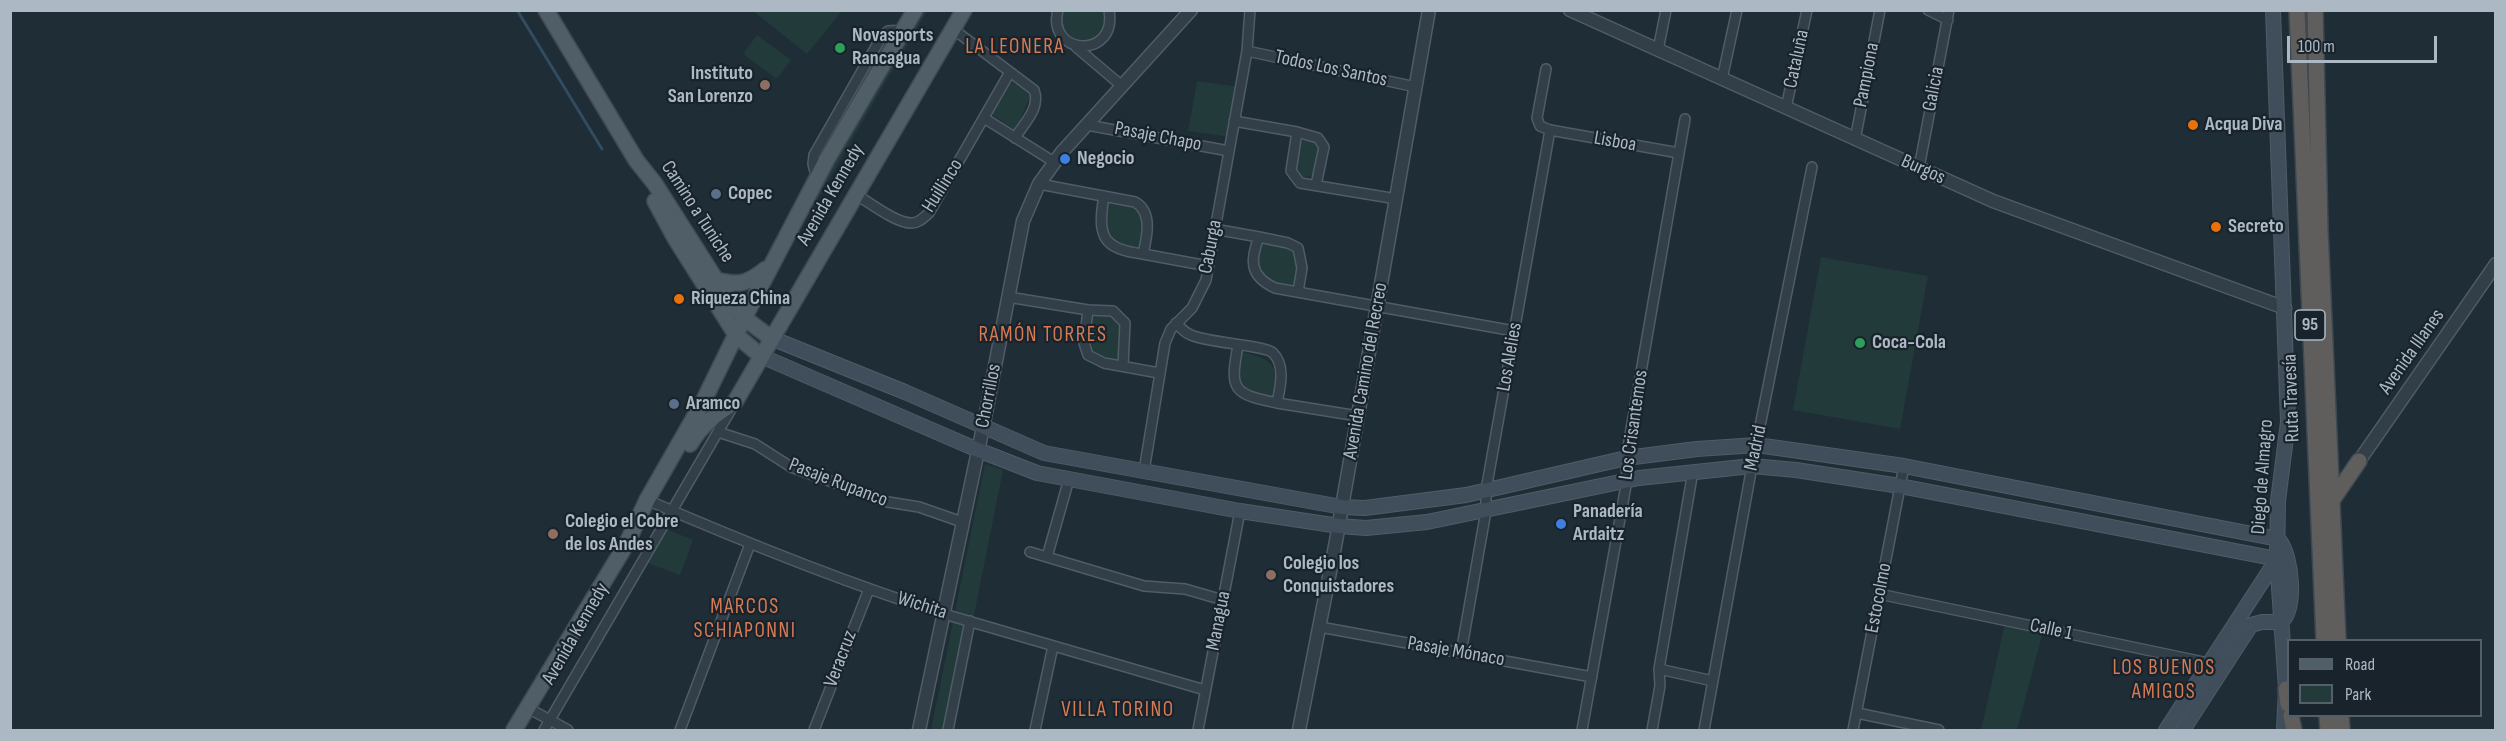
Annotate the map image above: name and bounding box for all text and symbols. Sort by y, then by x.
place label: Novasports Rancagua [852,24,933,71]
scale bar [2290,24,2440,62]
street label: Cataluña [1779,28,1815,90]
district label: LA LEONERA [965,35,1065,61]
text: 100 m [2298,36,2335,57]
marker: Novasports Rancagua [833,41,847,55]
street label: Pampiona [1849,41,1885,109]
street label: Todos Los Santos [1273,45,1389,93]
place label: Instituto San Lorenzo [668,62,753,109]
street label: Galicia [1918,65,1950,113]
marker: Instituto San Lorenzo [758,78,772,92]
place label: Acqua Diva [2205,113,2283,137]
street label: Pasaje Chapo [1113,117,1203,157]
marker: Acqua Diva [2186,118,2200,132]
street label: Lisboa [1592,126,1638,158]
street label: Avenida Kennedy [792,140,870,250]
place label: Negocio [1077,147,1134,171]
street label: Burgos [1897,150,1949,190]
marker: Negocio [1058,152,1072,166]
street label: Huillinco [917,155,969,217]
street label: Camino a Tuniche [655,157,739,267]
place label: Copec [728,182,772,206]
marker: Copec [709,187,723,201]
place label: Secreto [2228,215,2284,239]
street label: Caburga [1194,218,1228,276]
marker: Secreto [2209,220,2223,234]
street label: Avenida Camino del Recreo [1339,281,1393,461]
place label: Riqueza China [691,287,790,311]
marker: Riqueza China [672,292,686,306]
street label: Avenida Illanes [2374,305,2450,399]
road number: 95 [2295,310,2325,340]
street label: Los Alelies [1492,321,1528,393]
district label: RAMÓN TORRES [979,323,1107,349]
place label: Coca-Cola [1872,331,1946,355]
marker: Coca-Cola [1853,336,1867,350]
street label: Ruta Travesía [2278,353,2306,443]
street label: Chorrillos [971,362,1007,430]
street label: Los Crisantemos [1614,369,1654,481]
place label: Aramco [686,392,740,416]
marker: Aramco [667,397,681,411]
street label: Diego de Almagro [2247,419,2279,535]
street label: Madrid [1740,423,1772,473]
street label: Pasaje Rupanco [785,453,891,513]
place label: Panadería Ardaitz [1573,500,1643,547]
place label: Colegio el Cobre de los Andes [565,510,678,557]
marker: Panadería Ardaitz [1554,517,1568,531]
marker: Colegio el Cobre de los Andes [546,527,560,541]
place label: Colegio los Conquistadores [1283,552,1394,599]
street label: Estocolmo [1860,561,1898,635]
marker: Colegio los Conquistadores [1264,568,1278,582]
street label: Avenida Kennedy [537,579,615,689]
street label: Wichita [894,587,950,625]
street label: Managua [1202,589,1236,653]
district label: MARCOS SCHIAPONNI [694,595,796,645]
street label: Calle 1 [2028,614,2074,646]
street label: Veracruz [819,627,863,691]
street label: Pasaje Mónaco [1406,632,1506,672]
legend [2287,639,2482,717]
text: Road [2345,654,2375,675]
district label: LOS BUENOS AMIGOS [2112,656,2216,706]
text: Park [2345,684,2371,705]
district label: VILLA TORINO [1061,698,1175,724]

